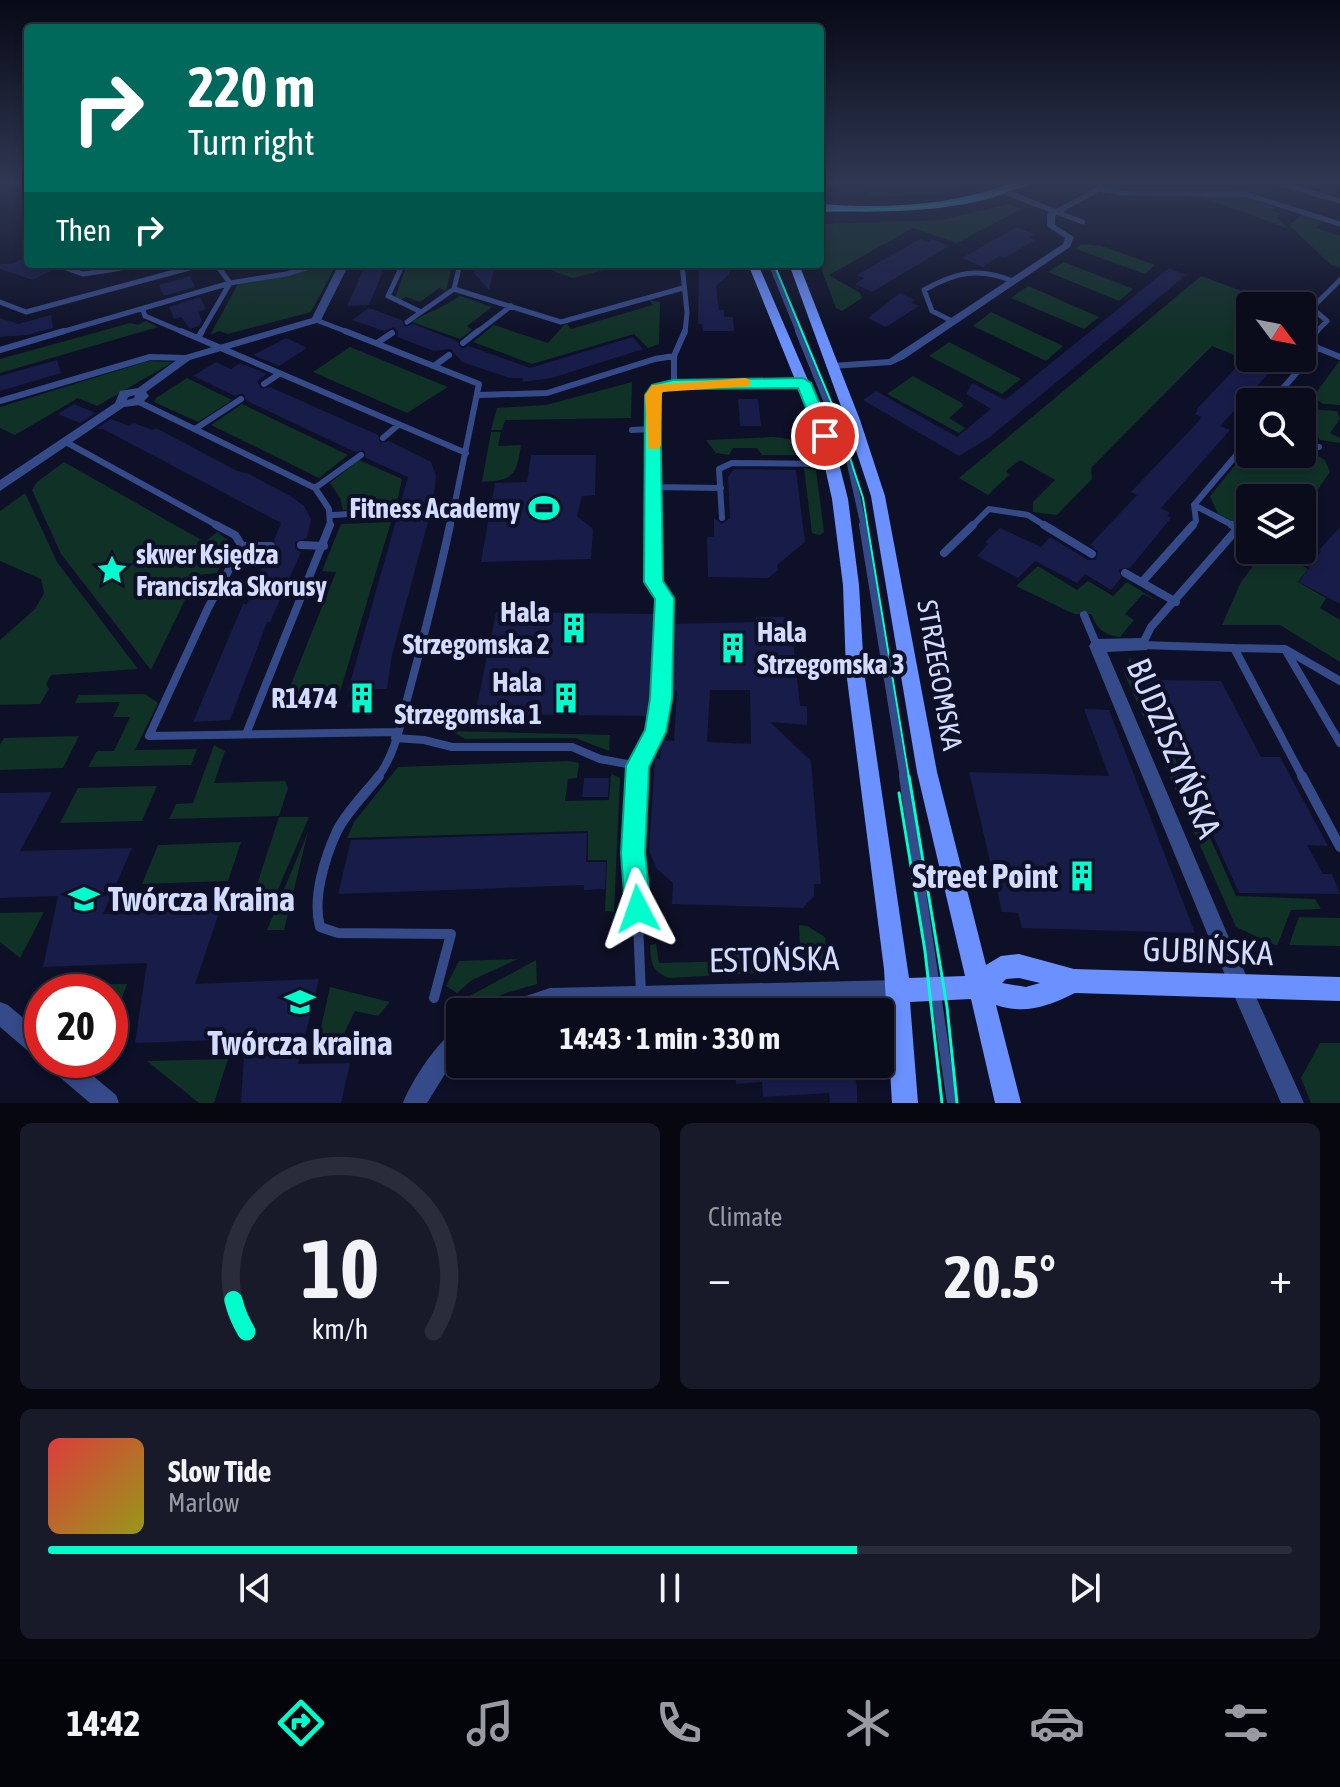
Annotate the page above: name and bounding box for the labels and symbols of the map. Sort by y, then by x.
north arrow [1236,292,1316,372]
pin [791,402,859,470]
sports icon: Fitness Academy [527,491,561,525]
place label: Fitness Academy [350,492,520,524]
place label: skwer Księdza Franciszka Skorusy [136,538,327,602]
place icon: skwer Księdza Franciszka Skorusy [95,553,129,587]
place label: Hala Strzegomska 2 [402,596,550,660]
street label: STRZEGOMSKA [911,598,969,753]
building icon: Hala Strzegomska 2 [557,611,591,645]
place label: Hala Strzegomska 3 [757,616,905,680]
building icon: Hala Strzegomska 3 [716,631,750,665]
street label: BUDZISZYŃSKA [1119,652,1230,844]
place label: Hala Strzegomska 1 [394,666,542,730]
building icon: R1474 [345,681,379,715]
building icon: Hala Strzegomska 1 [549,681,583,715]
place label: R1474 [271,682,338,714]
place label: Street Point [912,856,1058,895]
building icon: Street Point [1065,859,1099,893]
position arrow [596,867,680,951]
place label: Twórcza Kraina [108,879,295,918]
school or university icon: Twórcza Kraina [67,882,101,916]
street label: GUBIŃSKA [1142,929,1274,972]
street label: ESTOŃSKA [708,938,840,979]
speed limit sign: 20 [24,974,128,1078]
school or university icon: Twórcza kraina [283,985,317,1019]
place label: Twórcza kraina [207,1023,393,1062]

